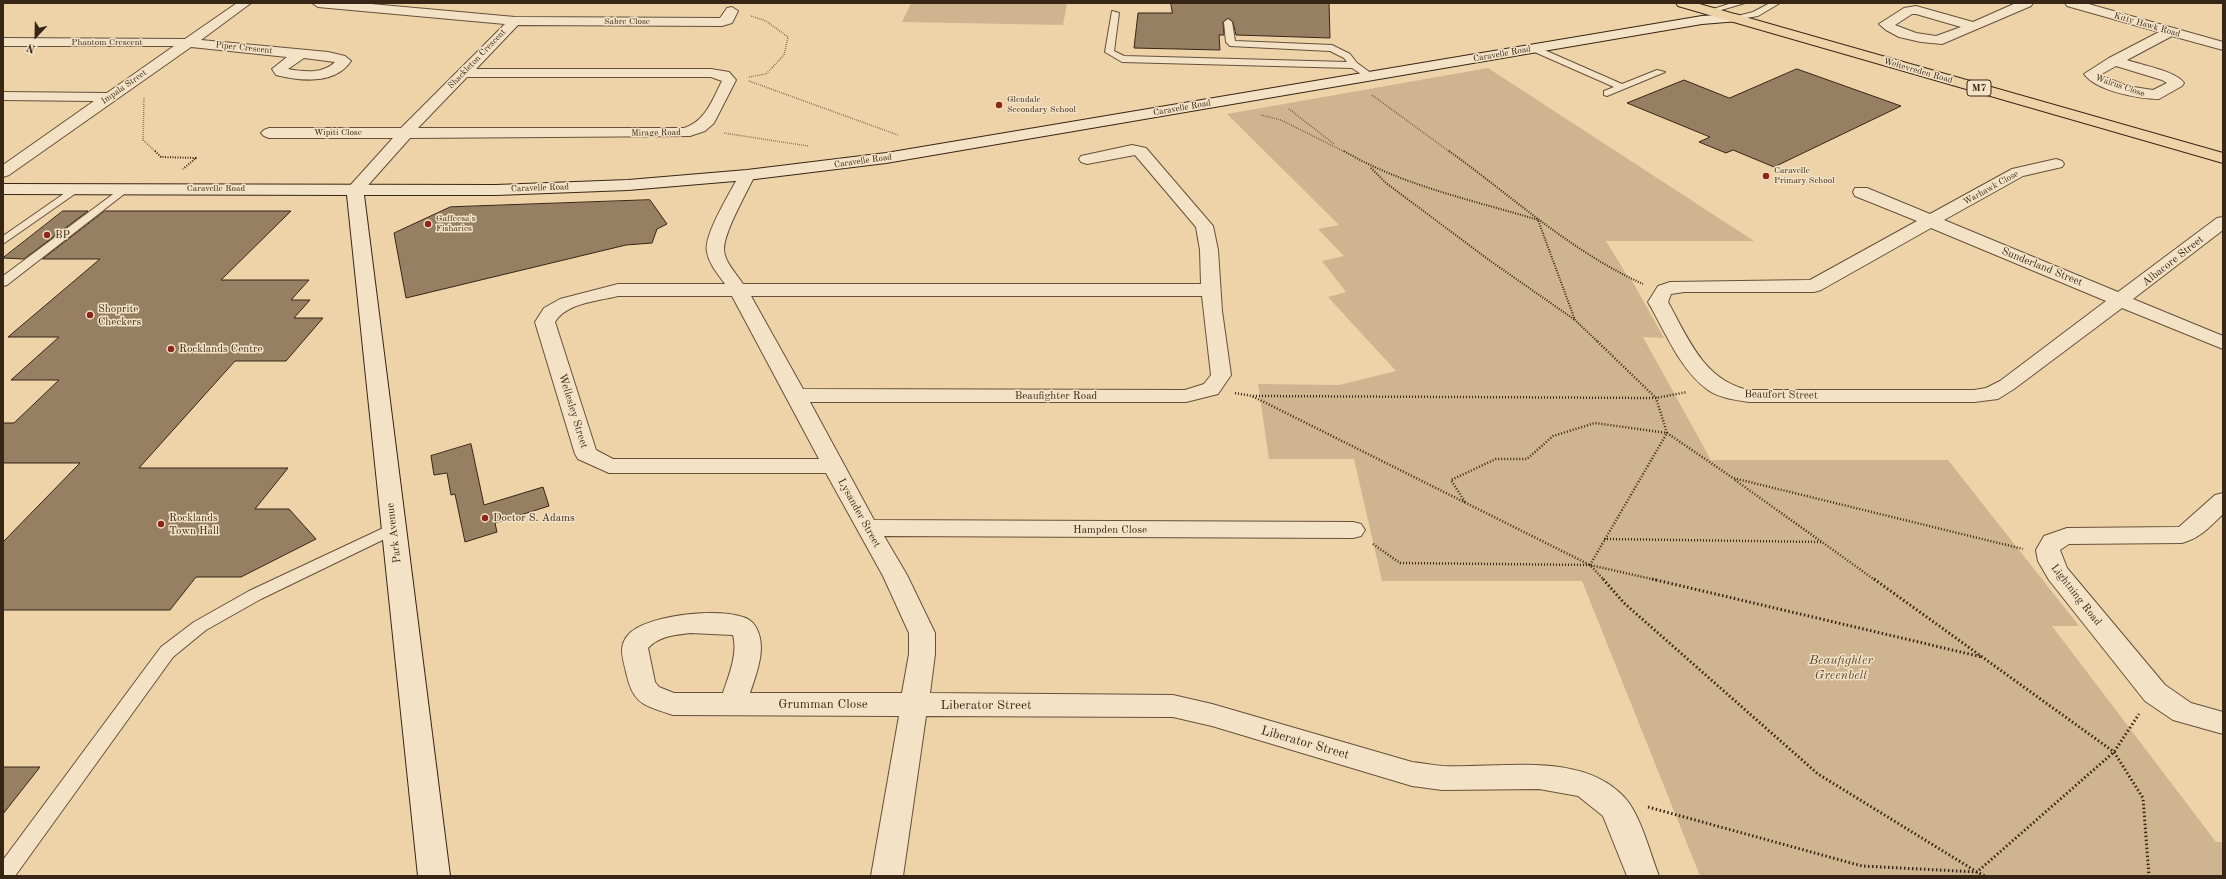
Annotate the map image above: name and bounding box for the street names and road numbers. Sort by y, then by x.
street label: Kitty Hawk Road [2113,10,2181,40]
street label: Sabre Close [604,17,650,27]
street label: Shackleton Crescent [446,27,508,91]
street label: Phantom Crescent [71,38,143,48]
street label: Piper Crescent [215,40,273,56]
street label: Caravelle Road [1472,44,1532,64]
street label: Weltevreden Road [1882,56,1954,86]
street label: Impala Street [99,67,149,107]
street label: Walrus Close [2094,72,2146,100]
road number: M7 [1967,80,1991,96]
street label: Caravelle Road [1152,98,1212,118]
street label: Mirage Road [631,127,681,139]
street label: Wipiti Close [314,128,362,138]
street label: Caravelle Road [833,152,893,170]
street label: Warhawk Close [1962,168,2020,208]
street label: Caravelle Road [511,182,569,194]
street label: Caravelle Road [187,184,245,194]
street label: Albacore Street [2140,233,2206,289]
street label: Sunderland Street [2000,245,2084,289]
street label: Wellesley Street [555,372,591,450]
street label: Beaufort Street [1744,388,1818,402]
street label: Beaufighter Road [1015,389,1097,403]
street label: Lysander Street [835,476,883,550]
street label: Park Avenue [384,502,404,564]
street label: Hampden Close [1073,523,1147,537]
street label: Lightning Road [2048,562,2104,628]
street label: Grumman Close [778,697,868,713]
street label: Liberator Street [940,698,1032,714]
street label: Liberator Street [1259,723,1351,763]

